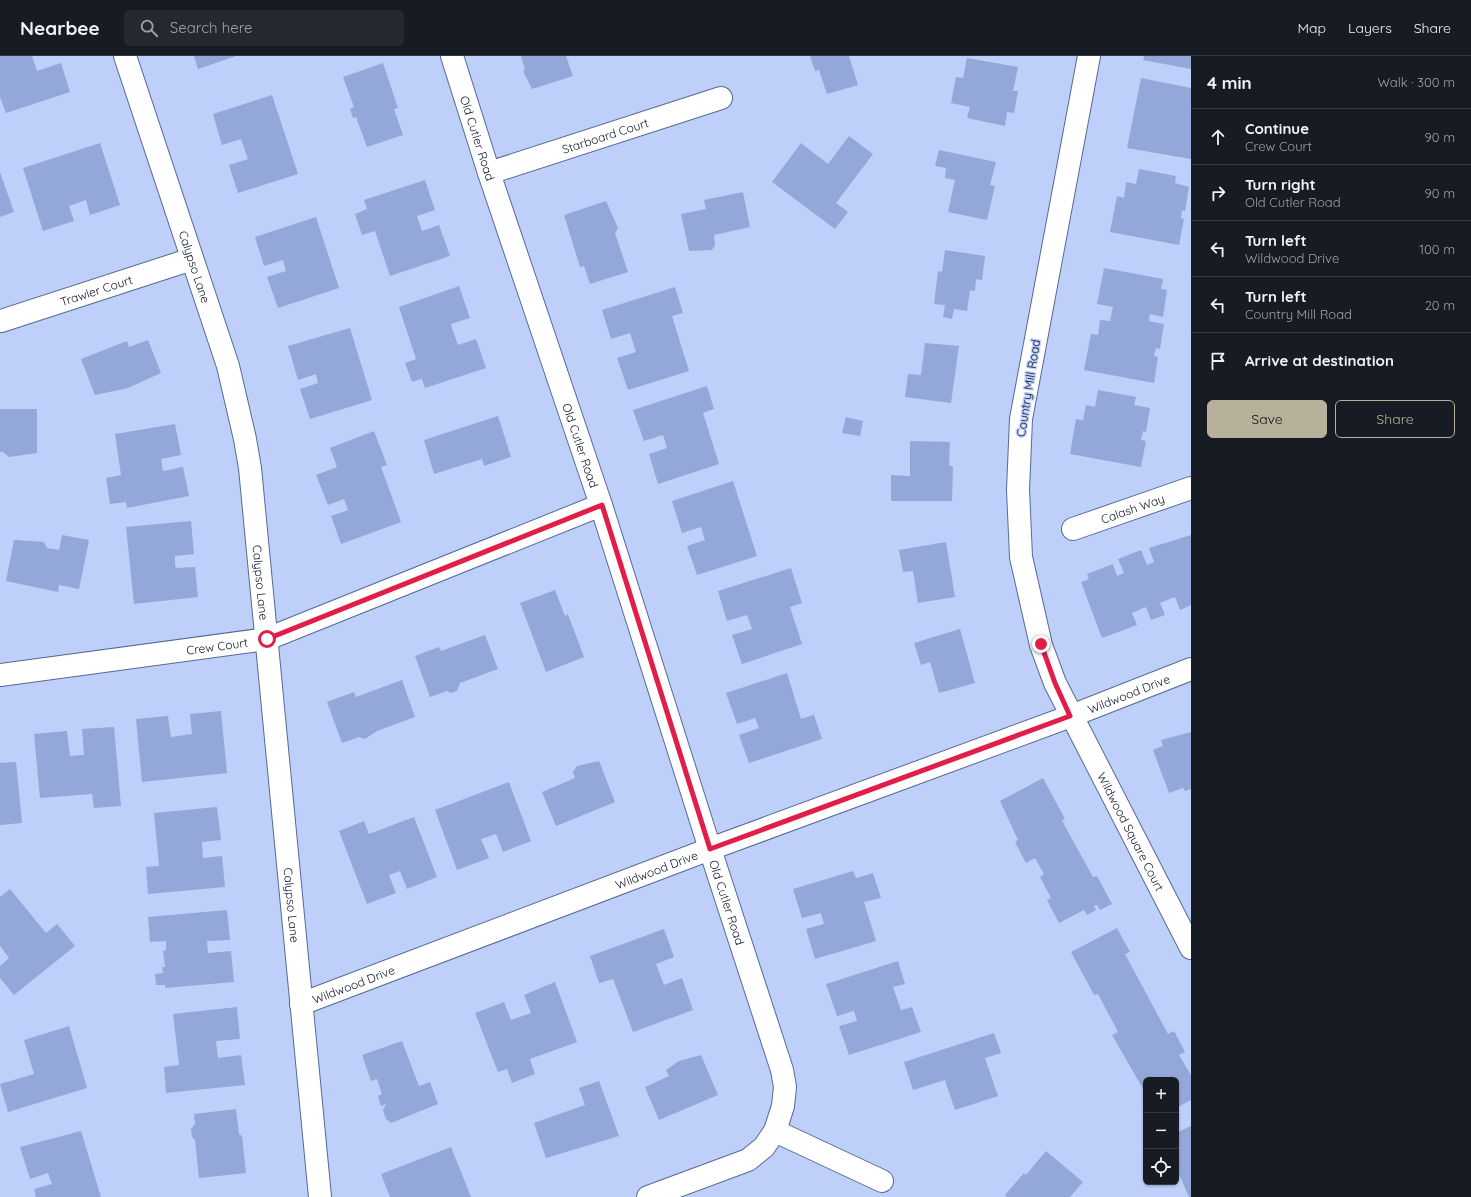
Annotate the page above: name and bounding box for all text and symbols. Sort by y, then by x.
search box [124,10,404,46]
text: Nearbee [20,16,100,40]
icon: search [138,17,160,39]
text: Search here [170,18,253,37]
text: Map [1297,19,1326,37]
text: Layers [1348,19,1392,37]
text: Share [1414,19,1451,37]
text: 4 min [1207,72,1252,93]
text: Walk · 300 m [1377,74,1455,90]
street label: Old Cutler Road [457,94,498,182]
street label: Starboard Court [560,114,650,156]
text: Continue [1245,119,1309,138]
icon: ahead [1207,126,1229,148]
text: 90 m [1425,129,1455,145]
text: Crew Court [1245,138,1312,154]
text: Turn right [1245,175,1316,194]
icon: right [1207,182,1229,204]
text: 90 m [1425,185,1455,201]
text: Old Cutler Road [1245,194,1341,210]
street label: Calypso Lane [176,229,214,305]
text: Turn left [1245,231,1307,250]
icon: left [1207,238,1229,260]
text: 100 m [1419,241,1455,257]
text: Wildwood Drive [1245,250,1339,266]
street label: Trawler Court [58,271,134,309]
text: Turn left [1245,287,1307,306]
icon: left [1207,294,1229,316]
text: 20 m [1425,297,1455,313]
text: Country Mill Road [1245,306,1352,322]
street label: Country Mill Road [1013,338,1043,438]
icon: arrive [1207,350,1229,372]
text: Arrive at destination [1245,351,1394,370]
button: Save [1207,400,1327,438]
button: Share [1335,400,1455,438]
street label: Old Cutler Road [560,401,602,489]
street label: Calash Way [1099,490,1166,526]
street label: Calypso Lane [250,544,272,621]
route start [258,630,276,648]
street label: Crew Court [185,634,249,657]
route end [1032,635,1050,653]
street label: Wildwood Drive [1085,670,1172,716]
street label: Wildwood Square Court [1095,770,1168,893]
street label: Wildwood Drive [613,847,700,892]
street label: Old Cutler Road [707,858,748,947]
street label: Calypso Lane [281,867,303,943]
street label: Wildwood Drive [310,962,397,1007]
map controls [1143,1077,1179,1185]
button: + [1143,1077,1179,1113]
button: − [1143,1113,1179,1149]
button: locate [1143,1149,1179,1185]

